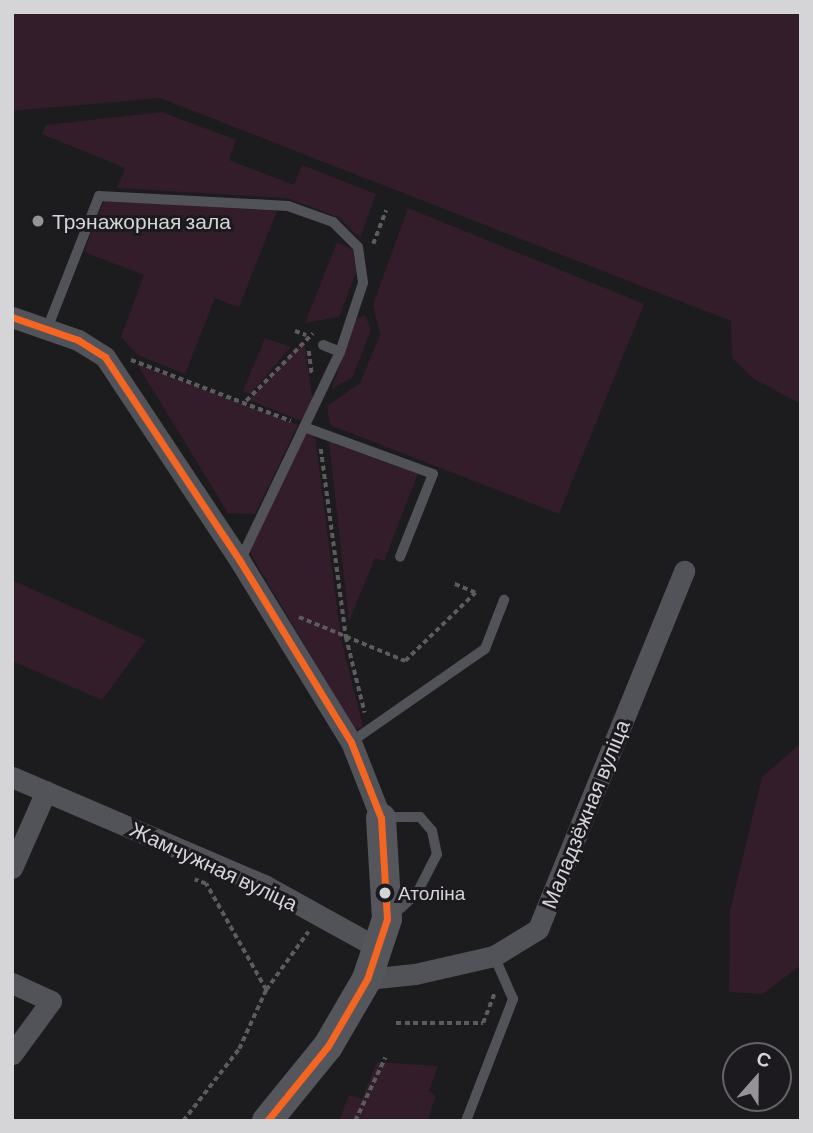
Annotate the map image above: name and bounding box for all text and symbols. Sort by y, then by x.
place label: Трэнажорная зала [52,208,231,234]
marker: Трэнажорная зала [30,213,46,229]
street label: Маладзёжная вуліца [536,716,634,912]
street label: Жамчужная вуліца [126,816,302,916]
place label: Атоліна [398,882,465,904]
marker: Атоліна [378,886,392,900]
north arrow [722,1042,792,1112]
text: С [753,1046,775,1072]

